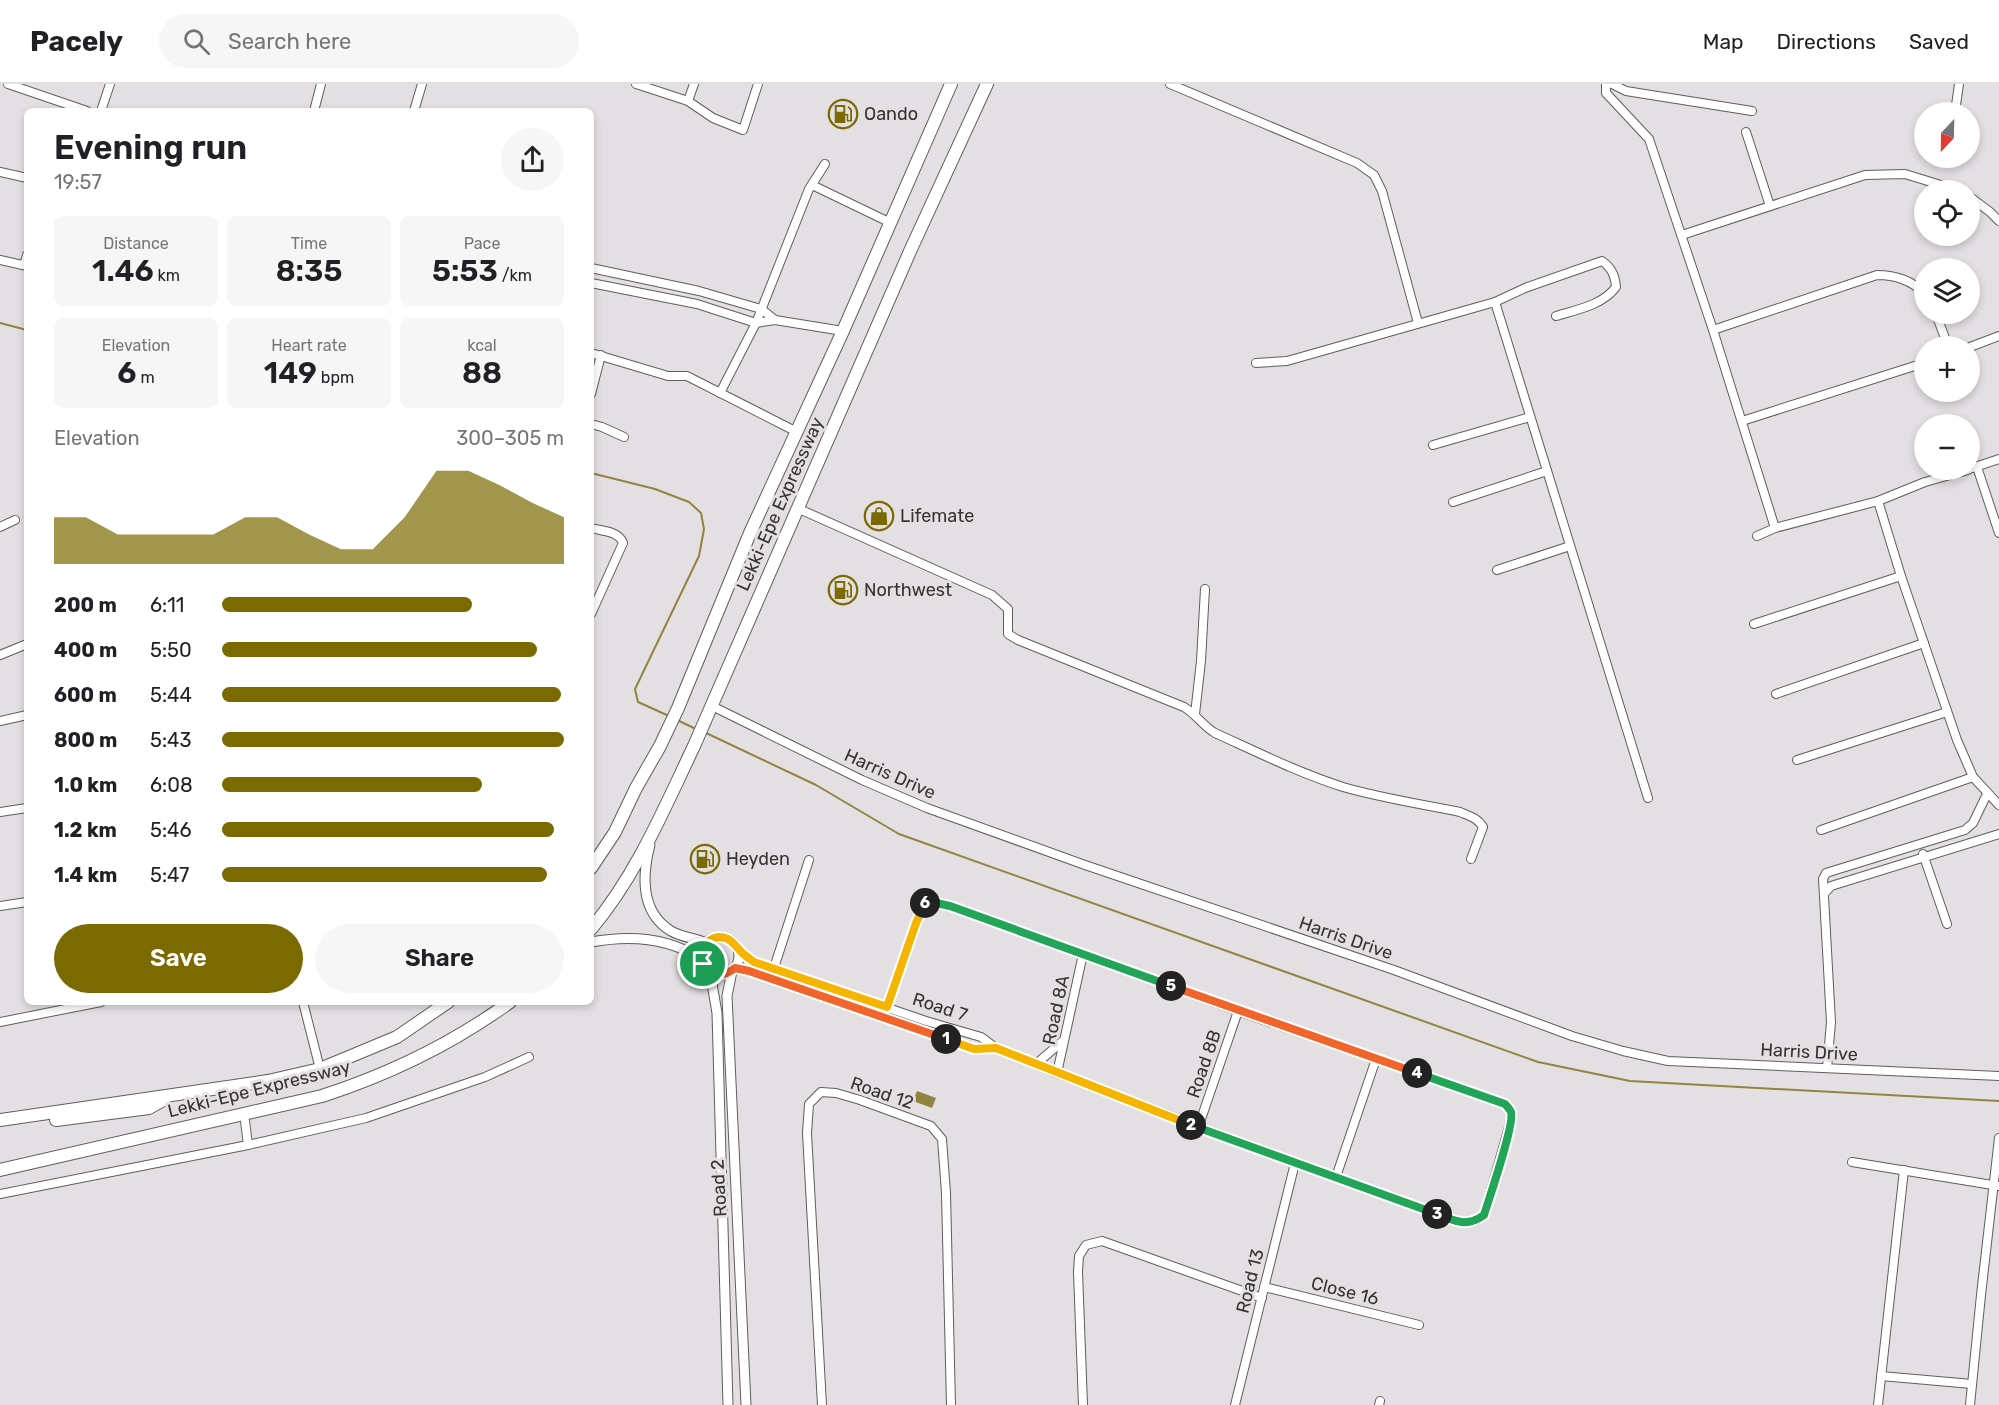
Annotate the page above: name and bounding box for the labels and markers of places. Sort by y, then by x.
fuel station icon: Oando [827,98,859,130]
place label: Oando [864,103,918,125]
shop icon: Lifemate [863,500,895,532]
place label: Lifemate [900,505,974,527]
fuel station icon: Northwest [827,574,859,606]
place label: Northwest [864,579,952,601]
fuel station icon: Heyden [689,843,721,875]
place label: Heyden [726,848,790,870]
pin: 6 [910,888,940,918]
pin [677,938,728,989]
pin: 5 [1156,971,1186,1001]
pin: 1 [931,1024,961,1054]
pin: 4 [1402,1058,1432,1088]
pin: 2 [1176,1110,1206,1140]
pin: 3 [1422,1199,1452,1229]

